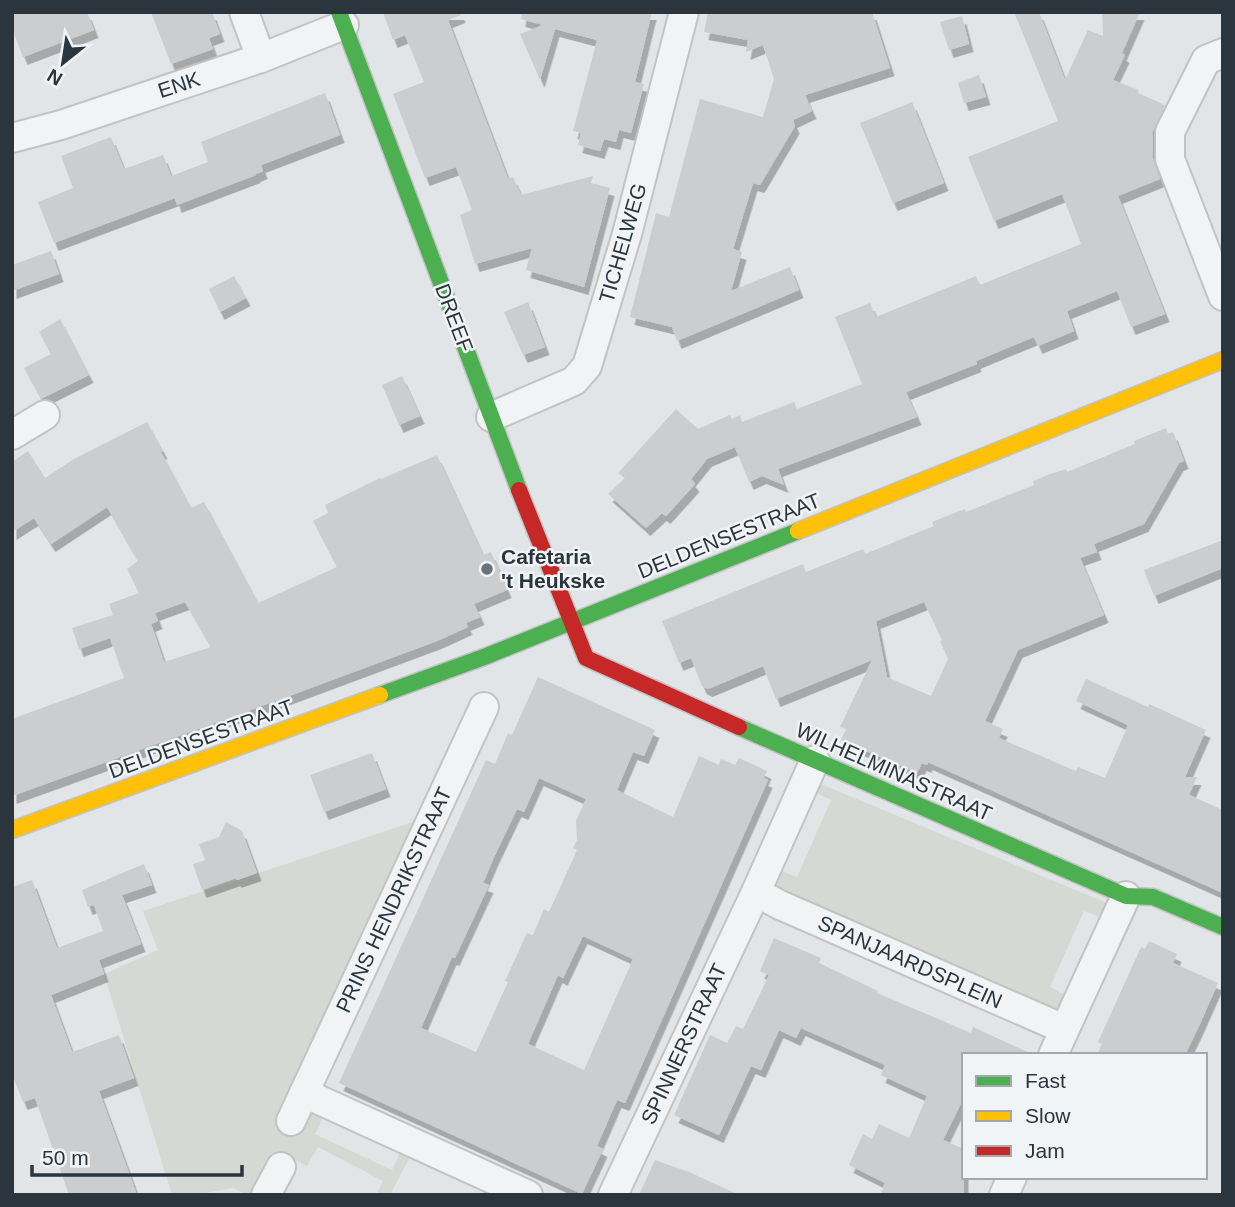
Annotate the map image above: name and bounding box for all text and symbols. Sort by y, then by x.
north arrow [28,28,98,98]
text: N [44,65,66,90]
street label: ENK [155,67,203,102]
street label: TICHELWEG [594,180,651,305]
street label: DREEF [431,280,478,355]
street label: DELDENSESTRAAT [634,488,823,583]
place label: Cafetaria 't Heukske [501,545,605,592]
marker: Cafetaria 't Heukske [479,561,495,577]
street label: DELDENSESTRAAT [106,694,296,783]
street label: WILHELMINASTRAAT [793,718,996,825]
street label: PRINS HENDRIKSTRAAT [331,783,456,1016]
street label: SPANJAARDSPLEIN [815,911,1006,1013]
street label: SPINNERSTRAAT [636,960,731,1128]
legend [962,1053,1207,1179]
text: Fast [1025,1069,1066,1092]
text: Slow [1025,1104,1071,1127]
scale bar [32,1134,242,1178]
text: Jam [1025,1139,1065,1162]
text: 50 m [42,1146,89,1169]

